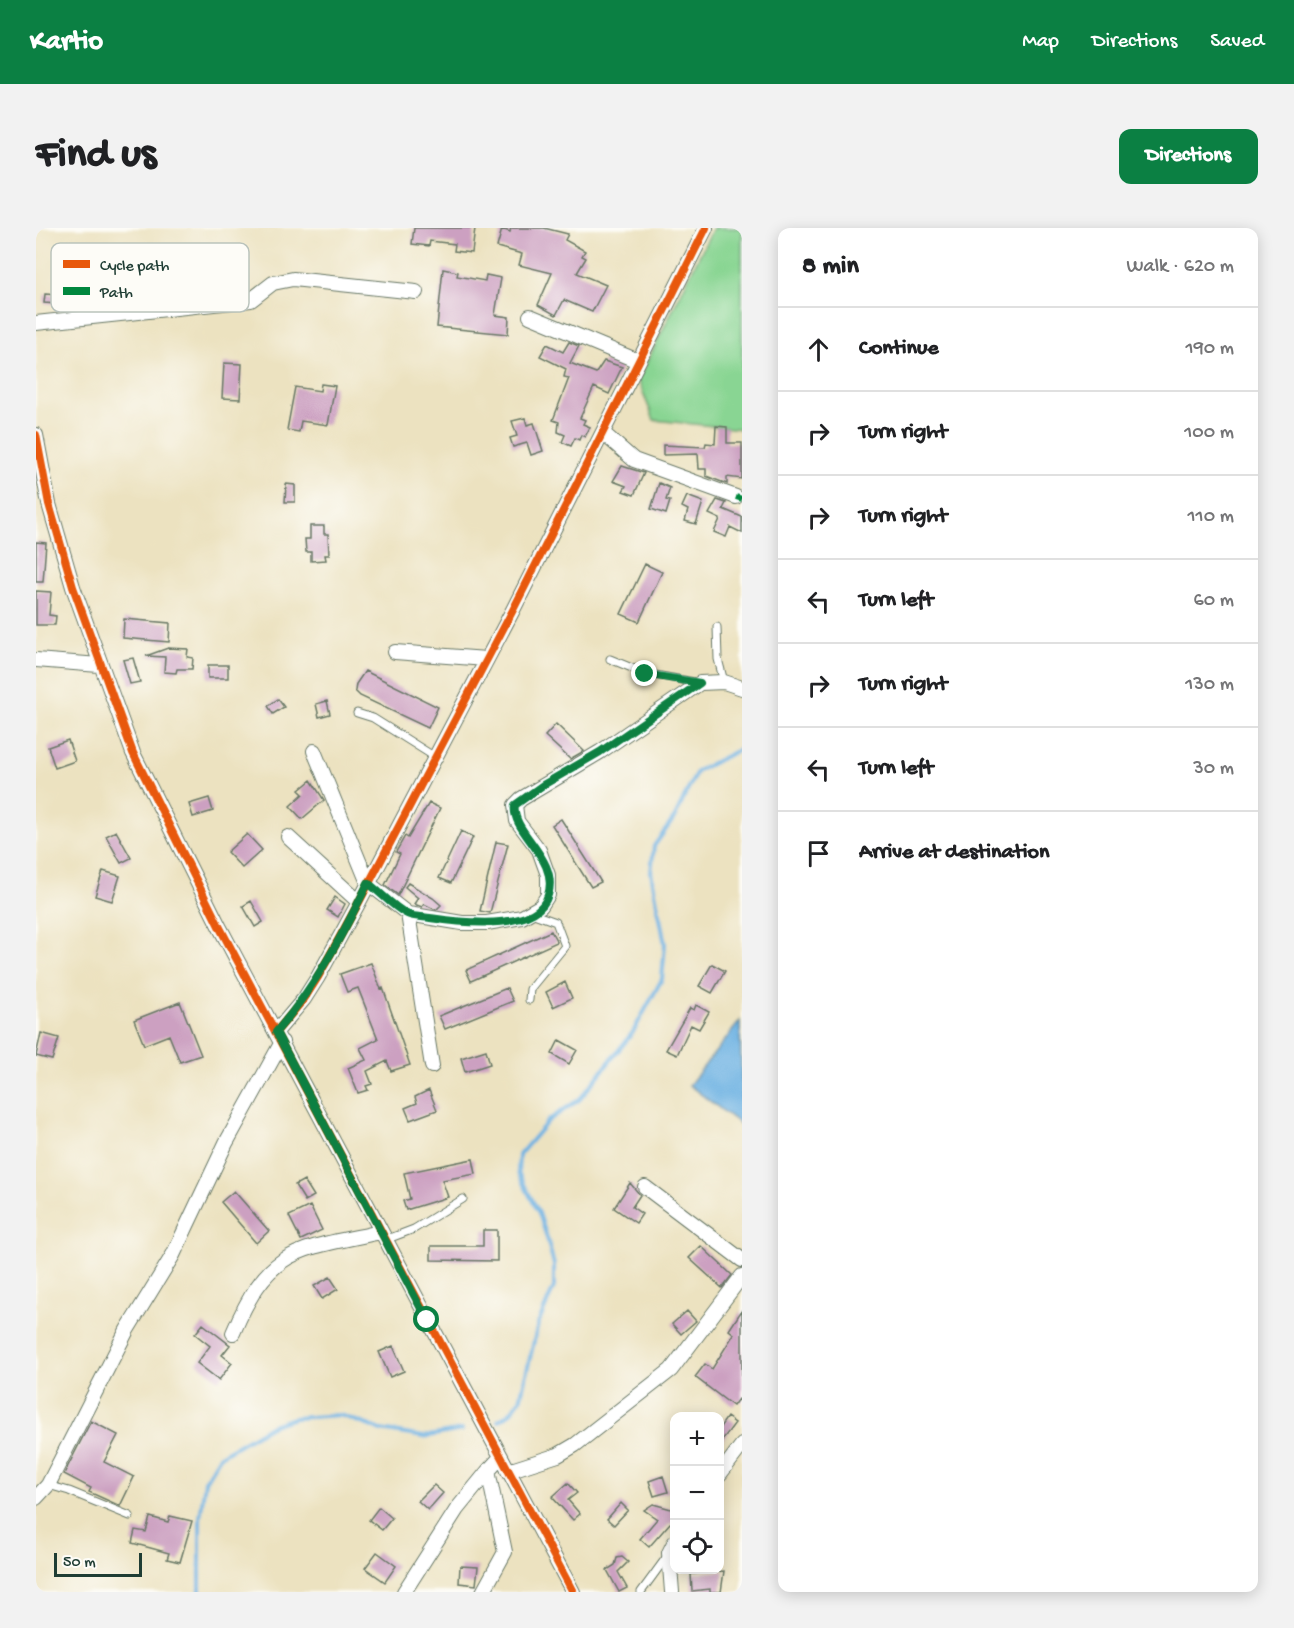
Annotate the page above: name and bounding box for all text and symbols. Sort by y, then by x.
text: Kartio [30,26,103,59]
text: Map [1022,30,1059,55]
text: Directions [1092,30,1177,55]
text: Saved [1210,30,1264,55]
button: Directions [1119,129,1258,184]
text: Find us [36,132,156,181]
legend [51,243,249,312]
text: 8 min [802,252,859,283]
text: Walk · 620 m [1127,256,1234,279]
text: Cycle path [100,258,170,277]
text: Path [99,285,133,304]
icon: ahead [802,333,835,366]
text: Continue [859,336,939,362]
text: 190 m [1186,338,1234,361]
icon: right [802,417,835,450]
text: Turn right [859,420,947,446]
text: 100 m [1184,422,1234,445]
icon: right [802,501,835,534]
text: Turn right [859,504,947,530]
text: 110 m [1188,506,1234,529]
icon: left [802,585,835,618]
text: Turn left [859,588,933,614]
text: 60 m [1194,590,1234,613]
route end [631,660,657,686]
icon: right [802,669,835,702]
text: Turn right [859,672,947,698]
text: 130 m [1185,674,1234,697]
icon: left [802,753,835,786]
text: Turn left [859,756,933,782]
text: 30 m [1193,758,1234,781]
icon: arrive [802,837,835,870]
text: Arrive at destination [859,840,1049,866]
route start [413,1306,439,1332]
map controls [670,1412,724,1574]
button: + [670,1412,724,1466]
button: − [670,1466,724,1520]
button: locate [670,1520,724,1574]
scale bar [54,1550,142,1578]
text: 50 m [63,1554,96,1573]

